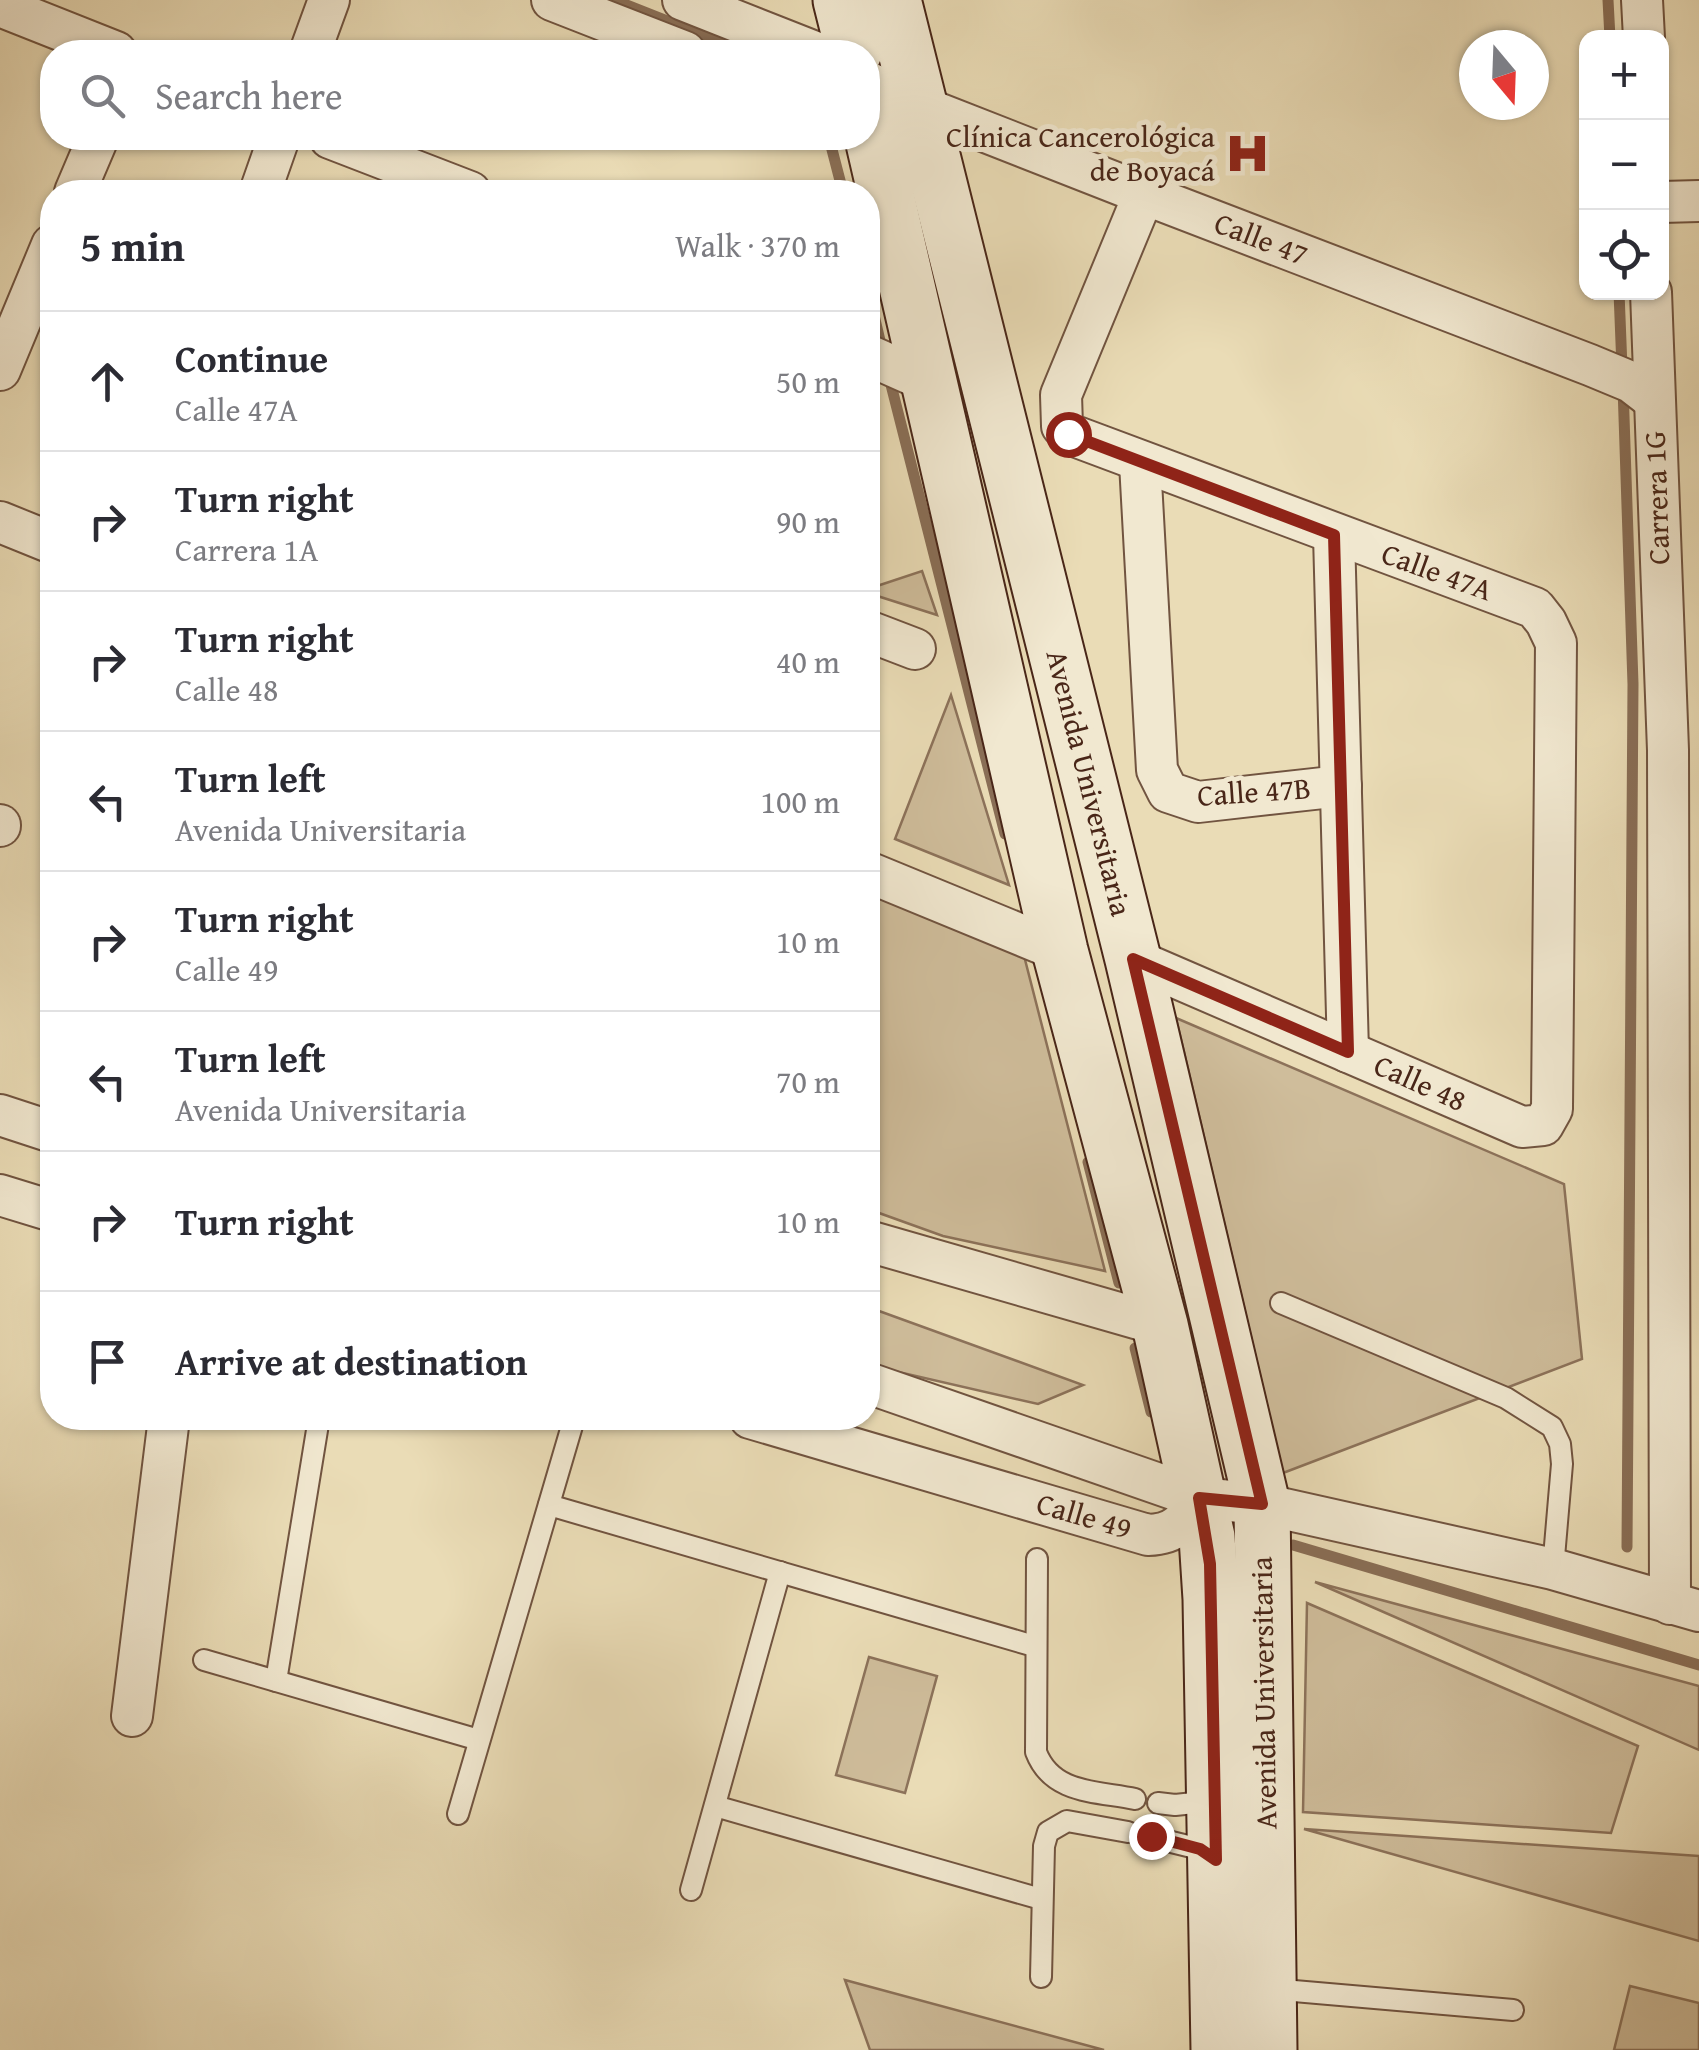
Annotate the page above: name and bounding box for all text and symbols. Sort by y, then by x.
north arrow [1459,30,1549,120]
map controls [1579,30,1669,300]
button: + [1579,30,1669,120]
search box [40,40,880,150]
text: Search here [155,67,343,123]
icon: search [75,68,130,123]
place label: Clínica Cancerológica de Boyacá [946,114,1215,192]
button: − [1579,120,1669,210]
hospital icon: Clínica Cancerológica de Boyacá [1224,130,1272,178]
street label: Calle 47 [1208,200,1314,276]
button: locate [1579,210,1669,300]
text: 5 min [80,215,185,276]
text: Walk · 370 m [675,222,840,269]
text: Continue [175,330,328,386]
icon: ahead [80,354,135,409]
text: 50 m [776,358,840,405]
text: Calle 47A [175,386,298,433]
route start [1046,412,1092,458]
street label: Carrera 1G [1632,430,1680,566]
text: Turn right [175,470,354,526]
icon: right [80,494,135,549]
text: 90 m [776,498,840,545]
text: Carrera 1A [175,526,318,573]
street label: Calle 47A [1376,531,1499,611]
text: Turn right [175,610,354,666]
icon: right [80,634,135,689]
text: 40 m [776,638,840,685]
street label: Avenida Universitaria [1036,645,1144,920]
text: Calle 48 [175,666,278,713]
text: Turn left [175,750,326,806]
street label: Calle 47B [1196,765,1312,817]
icon: left [80,774,135,829]
text: 100 m [761,778,840,825]
text: Avenida Universitaria [175,806,466,853]
text: Turn right [175,890,354,946]
icon: right [80,914,135,969]
text: 10 m [776,918,840,965]
text: Calle 49 [175,946,278,993]
text: Turn left [175,1030,326,1086]
street label: Calle 48 [1367,1042,1474,1122]
icon: left [80,1054,135,1109]
text: 70 m [776,1058,840,1105]
text: Avenida Universitaria [175,1086,466,1133]
text: Turn right [175,1193,354,1249]
icon: right [80,1194,135,1249]
text: 10 m [776,1198,840,1245]
text: Arrive at destination [175,1333,528,1389]
icon: arrive [80,1334,135,1389]
street label: Calle 49 [1032,1481,1137,1550]
street label: Avenida Universitaria [1239,1556,1287,1830]
route end [1129,1814,1175,1860]

